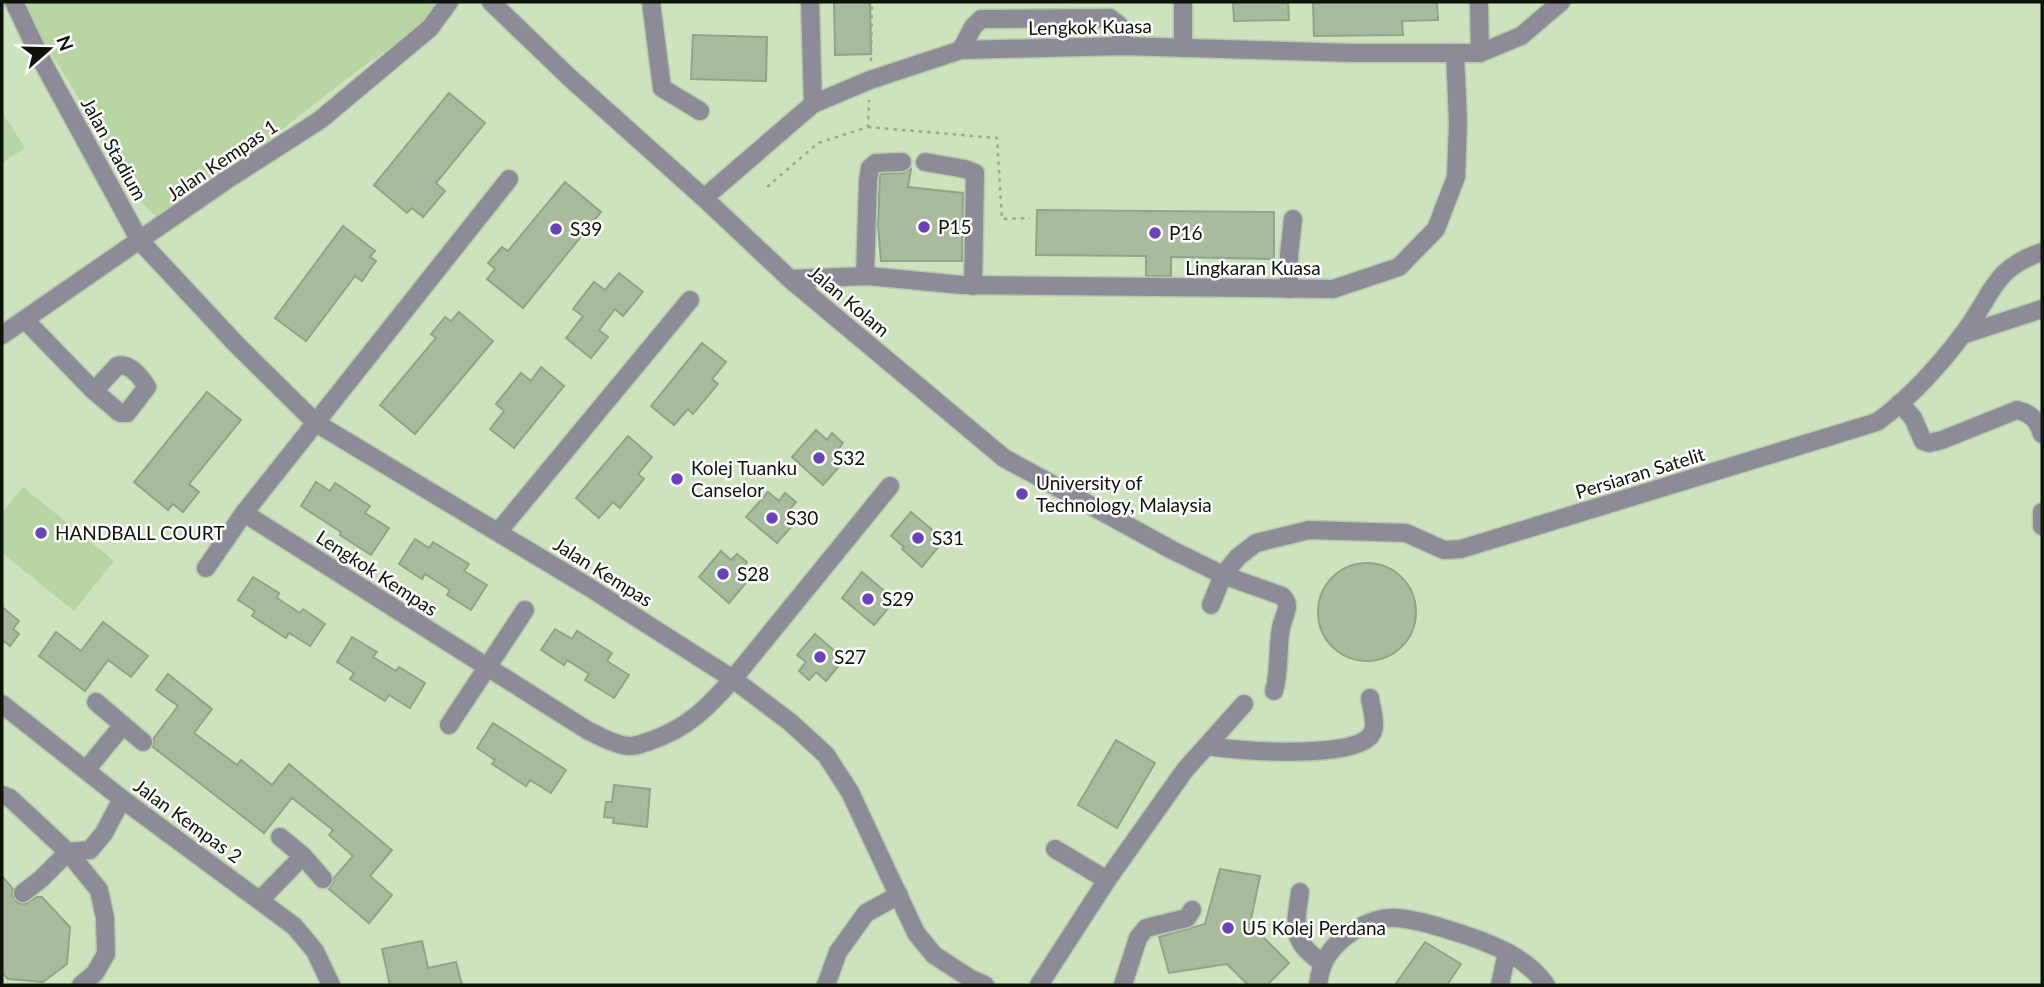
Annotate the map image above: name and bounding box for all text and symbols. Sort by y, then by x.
north arrow [14,14,84,84]
street label: Lengkok Kuasa [1028,14,1152,39]
text: N [52,32,79,54]
street label: Jalan Stadium [77,93,152,204]
street label: Jalan Kempas 1 [162,114,281,205]
place label: P15 [938,215,971,238]
place label: S39 [570,217,602,240]
marker: P15 [916,219,932,235]
marker: S39 [548,221,564,237]
place label: P16 [1169,221,1202,244]
marker: P16 [1147,225,1163,241]
street label: Lingkaran Kuasa [1185,256,1321,279]
street label: Jalan Kolam [804,260,895,341]
street label: Persiaran Satelit [1572,442,1707,503]
place label: S32 [833,446,865,469]
marker: S32 [811,450,827,466]
place label: Kolej Tuanku Canselor [691,456,797,501]
marker: Kolej Tuanku Canselor [669,471,685,487]
place label: University of Technology, Malaysia [1036,471,1212,516]
marker: University of Technology, Malaysia [1014,486,1030,502]
place label: S30 [786,506,818,529]
marker: S30 [764,510,780,526]
place label: HANDBALL COURT [55,521,224,544]
marker: HANDBALL COURT [33,525,49,541]
street label: Lengkok Kempas [312,525,442,620]
place label: S31 [932,526,964,549]
marker: S31 [910,530,926,546]
street label: Jalan Kempas [550,532,657,611]
place label: S28 [737,562,769,585]
marker: S28 [715,566,731,582]
place label: S29 [882,587,914,610]
marker: S29 [860,591,876,607]
place label: S27 [834,645,866,668]
marker: S27 [812,649,828,665]
street label: Jalan Kempas 2 [130,774,247,868]
place label: U5 Kolej Perdana [1242,916,1386,939]
marker: U5 Kolej Perdana [1220,920,1236,936]

